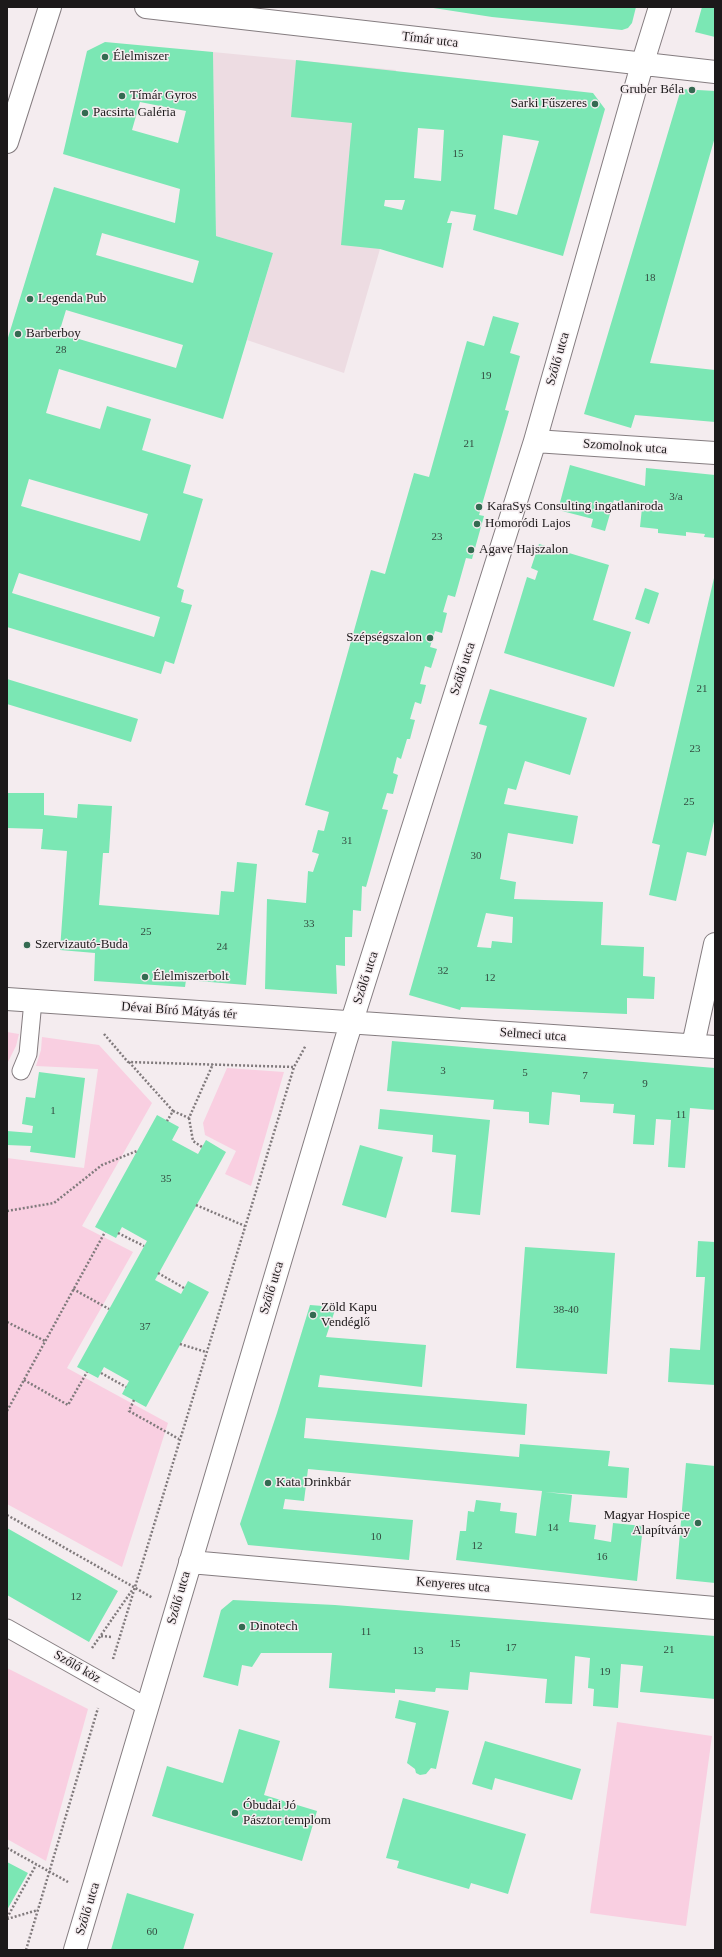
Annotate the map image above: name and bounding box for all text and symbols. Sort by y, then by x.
street label: Tímár utca [401,29,459,51]
place label: Élelmiszer [113,49,169,65]
marker: Élelmiszer [100,52,110,62]
place label: Gruber Béla [620,82,684,98]
marker: Gruber Béla [687,85,697,95]
place label: Tímár Gyros [130,88,197,104]
marker: Tímár Gyros [117,91,127,101]
place label: Sarki Fűszeres [511,96,587,112]
marker: Sarki Fűszeres [590,99,600,109]
place label: Pacsirta Galéria [93,105,176,121]
marker: Pacsirta Galéria [80,108,90,118]
house number: 15 [452,147,464,161]
house number: 18 [644,271,656,285]
place label: Legenda Pub [38,291,106,307]
marker: Legenda Pub [25,294,35,304]
place label: Barberboy [26,326,81,342]
marker: Barberboy [13,329,23,339]
street label: Szőlő utca [543,331,573,387]
house number: 28 [56,343,66,357]
house number: 19 [480,369,492,383]
street label: Szomolnok utca [582,436,668,458]
house number: 21 [464,437,474,451]
house number: 3/a [669,490,683,504]
place label: KaraSys Consulting ingatlaniroda [487,499,663,515]
marker: KaraSys Consulting ingatlaniroda [474,502,484,512]
place label: Homoródi Lajos [485,516,571,532]
marker: Homoródi Lajos [472,519,482,529]
house number: 23 [432,530,442,544]
place label: Agave Hajszalon [479,542,568,558]
marker: Agave Hajszalon [466,545,476,555]
place label: Szépségszalon [346,630,422,646]
marker: Szépségszalon [425,633,435,643]
street label: Szőlő utca [447,641,479,697]
house number: 21 [696,682,708,696]
house number: 23 [690,742,700,756]
house number: 25 [684,795,694,809]
house number: 31 [342,834,352,848]
house number: 30 [470,849,482,863]
house number: 33 [304,917,314,931]
house number: 25 [140,925,152,939]
place label: Szervizautó-Buda [35,937,128,953]
marker: Szervizautó-Buda [22,940,32,950]
house number: 24 [216,940,228,954]
street label: Szőlő utca [350,950,382,1006]
house number: 32 [438,964,448,978]
place label: Élelmiszerbolt [153,969,229,985]
house number: 12 [484,971,496,985]
marker: Élelmiszerbolt [140,972,150,982]
street label: Dévai Bíró Mátyás tér [121,999,237,1023]
street label: Selmeci utca [499,1025,567,1045]
house number: 3 [440,1064,446,1078]
house number: 5 [522,1066,528,1080]
house number: 7 [582,1069,588,1083]
house number: 9 [642,1077,648,1091]
house number: 1 [50,1104,56,1118]
house number: 11 [676,1108,686,1122]
house number: 35 [160,1172,172,1186]
street label: Szőlő utca [257,1260,287,1316]
place label: Zöld Kapu Vendéglő [321,1300,377,1331]
house number: 38-40 [553,1303,579,1317]
marker: Zöld Kapu Vendéglő [308,1310,318,1320]
house number: 37 [140,1320,150,1334]
place label: Kata Drinkbár [276,1475,351,1491]
marker: Kata Drinkbár [263,1478,273,1488]
place label: Magyar Hospice Alapítvány [604,1508,690,1539]
marker: Magyar Hospice Alapítvány [693,1518,703,1528]
house number: 14 [548,1521,558,1535]
house number: 10 [370,1530,382,1544]
house number: 12 [472,1539,482,1553]
house number: 16 [596,1550,608,1564]
street label: Szőlő utca [164,1570,194,1626]
street label: Kenyeres utca [415,1574,491,1596]
house number: 12 [70,1590,82,1604]
place label: Dinotech [250,1619,298,1635]
marker: Dinotech [237,1622,247,1632]
house number: 11 [361,1625,371,1639]
house number: 15 [450,1637,460,1651]
house number: 17 [506,1641,516,1655]
house number: 21 [664,1643,674,1657]
house number: 13 [412,1644,424,1658]
street label: Szőlő köz [51,1647,103,1687]
house number: 19 [600,1665,610,1679]
place label: Óbudai Jó Pásztor templom [243,1798,331,1829]
marker: Óbudai Jó Pásztor templom [230,1808,240,1818]
street label: Szőlő utca [73,1881,103,1937]
house number: 60 [146,1925,158,1939]

